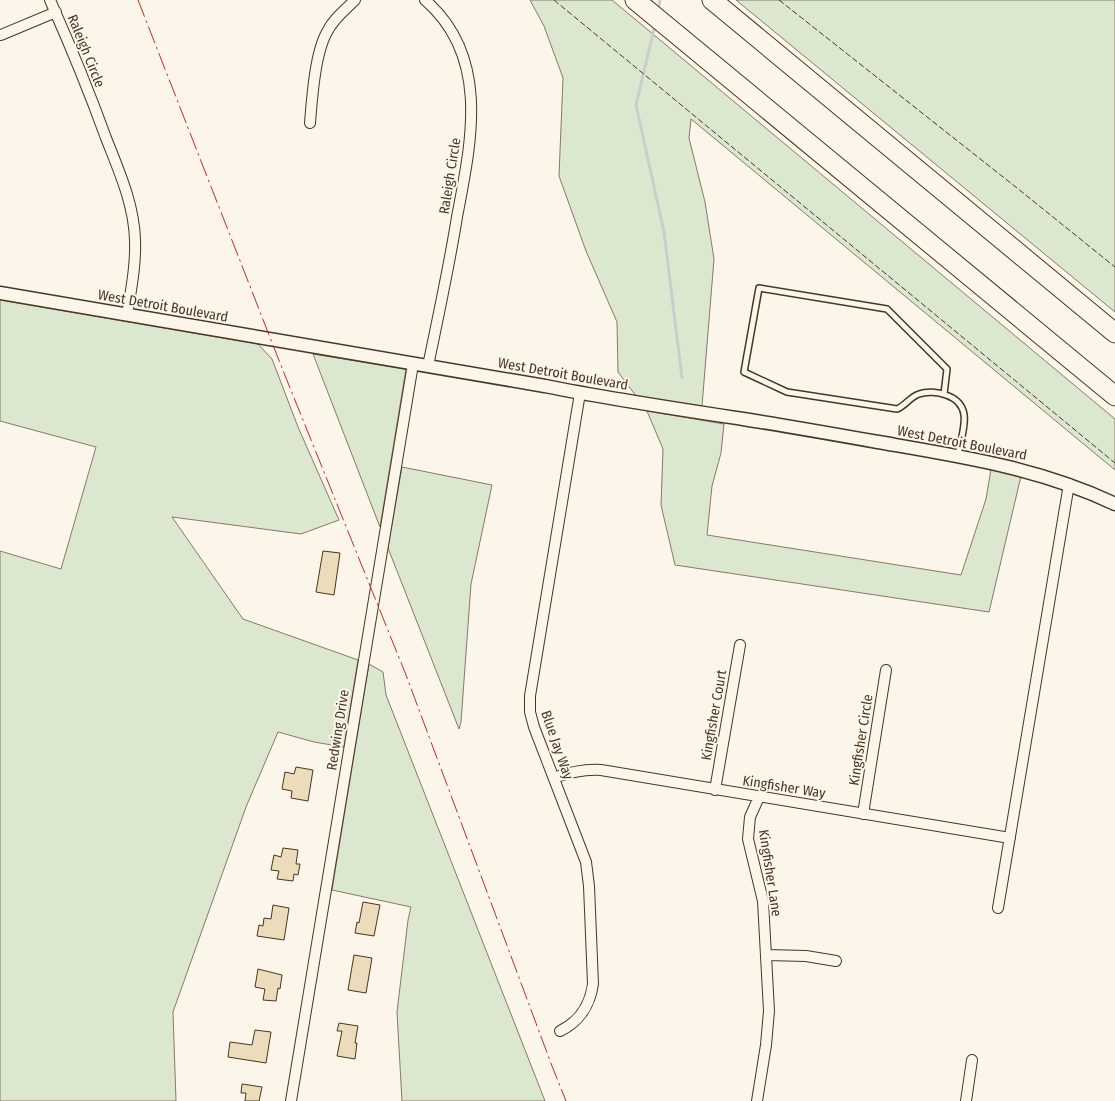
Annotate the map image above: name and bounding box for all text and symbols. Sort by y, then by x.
street label: Raleigh Circle [64,12,108,90]
street label: Raleigh Circle [436,136,464,215]
street label: West Detroit Boulevard [97,286,229,326]
street label: West Detroit Boulevard [497,354,629,394]
street label: West Detroit Boulevard [896,422,1028,464]
street label: Kingfisher Court [698,668,730,762]
street label: Redwing Drive [323,688,353,772]
street label: Kingfisher Circle [845,693,877,787]
street label: Blue Jay Way [537,708,577,782]
street label: Kingfisher Way [741,772,827,802]
street label: Kingfisher Lane [755,828,785,918]

